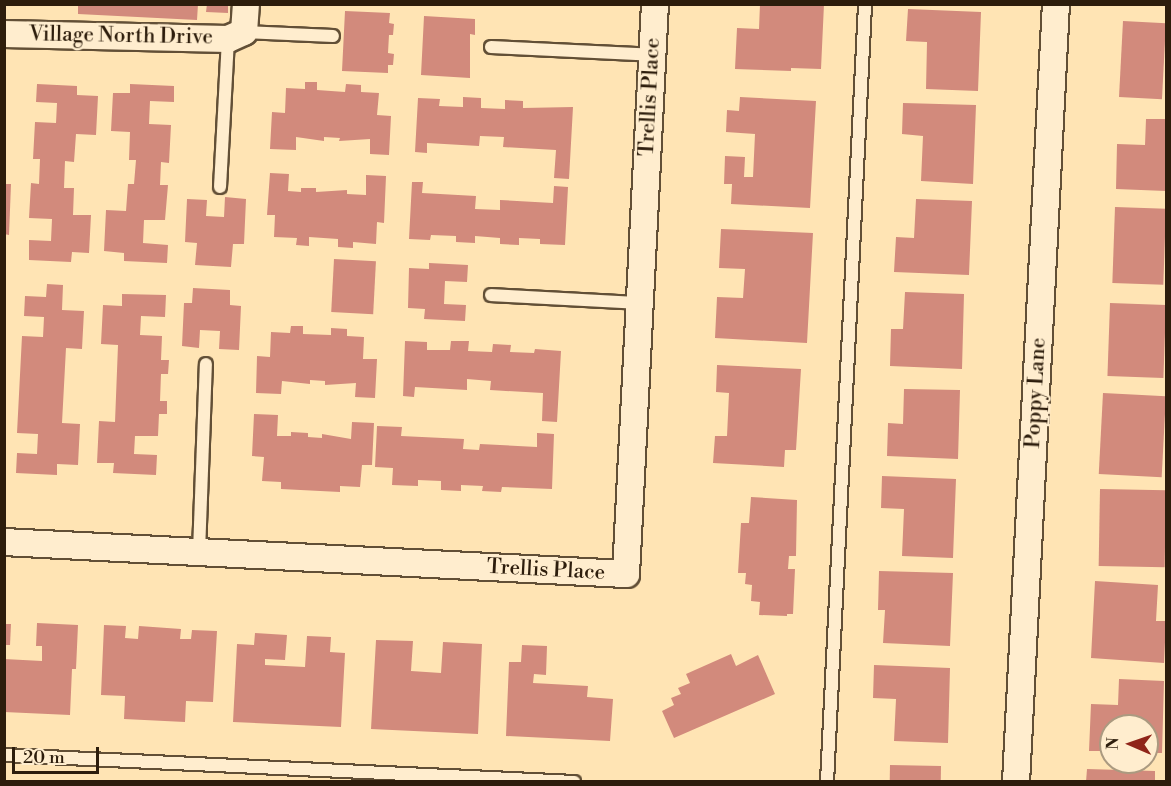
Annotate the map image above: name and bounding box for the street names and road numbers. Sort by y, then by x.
street label: Village North Drive [29,22,213,50]
street label: Trellis Place [634,37,666,157]
street label: Poppy Lane [1021,337,1051,449]
street label: Trellis Place [486,554,606,586]

